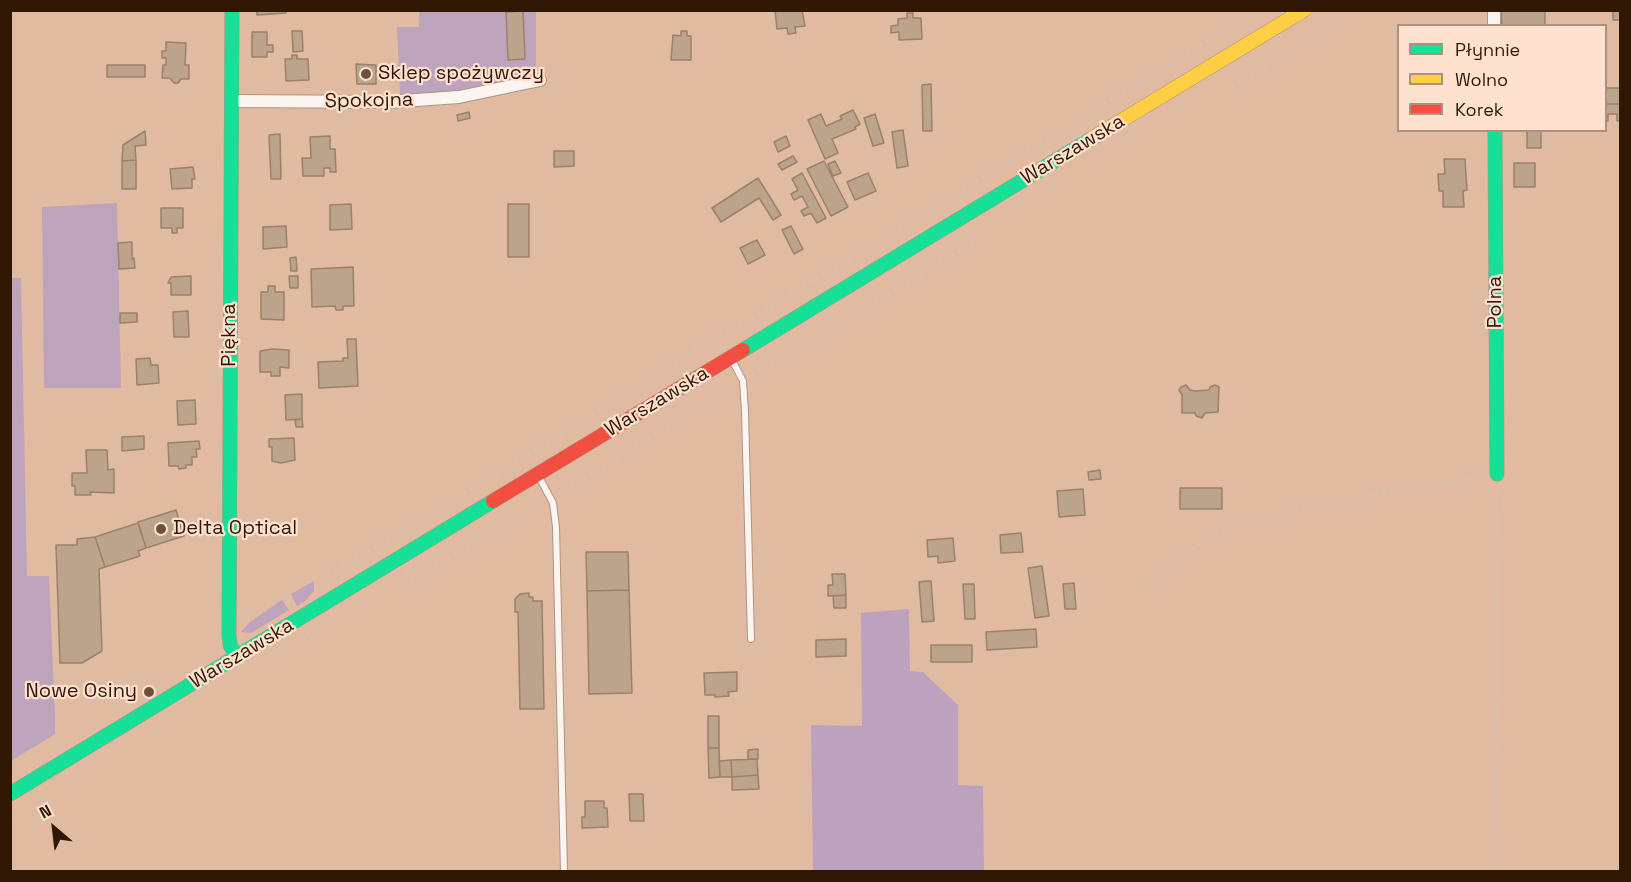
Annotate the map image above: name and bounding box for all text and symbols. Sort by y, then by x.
legend [1397,24,1607,132]
text: Płynnie [1455,38,1520,61]
place label: Sklep spożywczy [378,62,544,86]
marker: Sklep spożywczy [359,67,373,81]
text: Wolno [1455,68,1508,91]
street label: Spokojna [324,88,414,114]
text: Korek [1455,98,1504,121]
street label: Warszawska [1017,110,1129,190]
street label: Polna [1484,276,1508,328]
street label: Piękna [218,303,242,367]
street label: Warszawska [601,362,713,442]
place label: Delta Optical [173,517,297,541]
marker: Delta Optical [154,522,168,536]
street label: Warszawska [186,614,298,694]
place label: Nowe Osiny [26,680,137,704]
marker: Nowe Osiny [142,685,156,699]
north arrow [24,798,84,858]
text: N [36,800,55,823]

